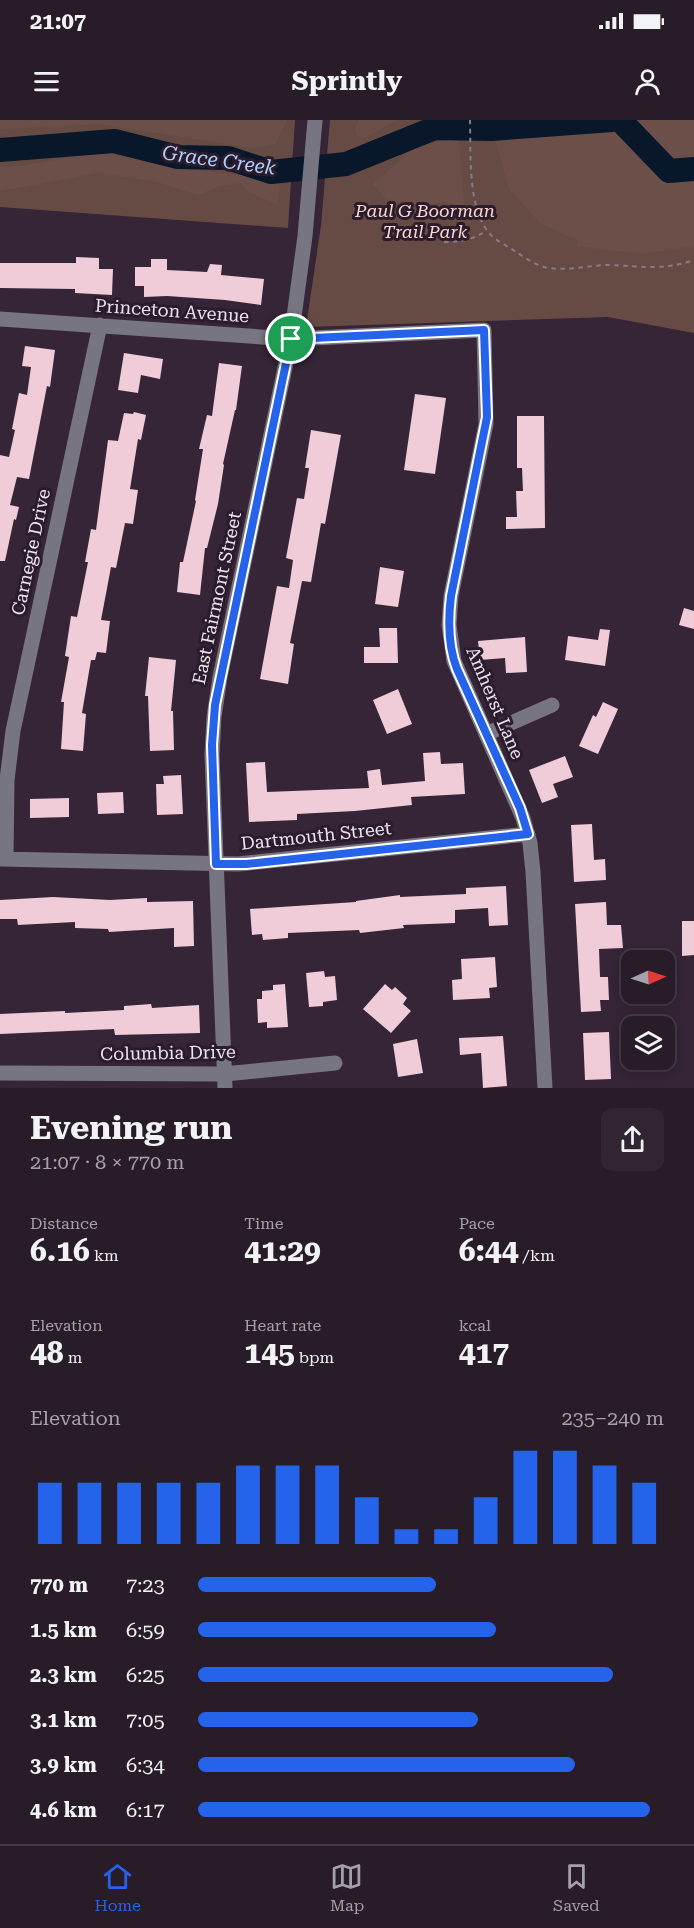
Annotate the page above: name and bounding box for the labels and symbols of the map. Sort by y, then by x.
water label: Grace Creek [161,140,277,180]
park label: Paul G Boorman Trail Park [354,200,495,242]
street label: Princeton Avenue [94,295,250,326]
pin [265,313,316,364]
street label: Carnegie Drive [7,487,54,617]
street label: East Fairmont Street [188,509,245,686]
street label: Amherst Lane [462,643,529,762]
street label: Dartmouth Street [240,817,393,854]
north arrow [621,950,675,1004]
street label: Columbia Drive [100,1041,236,1064]

